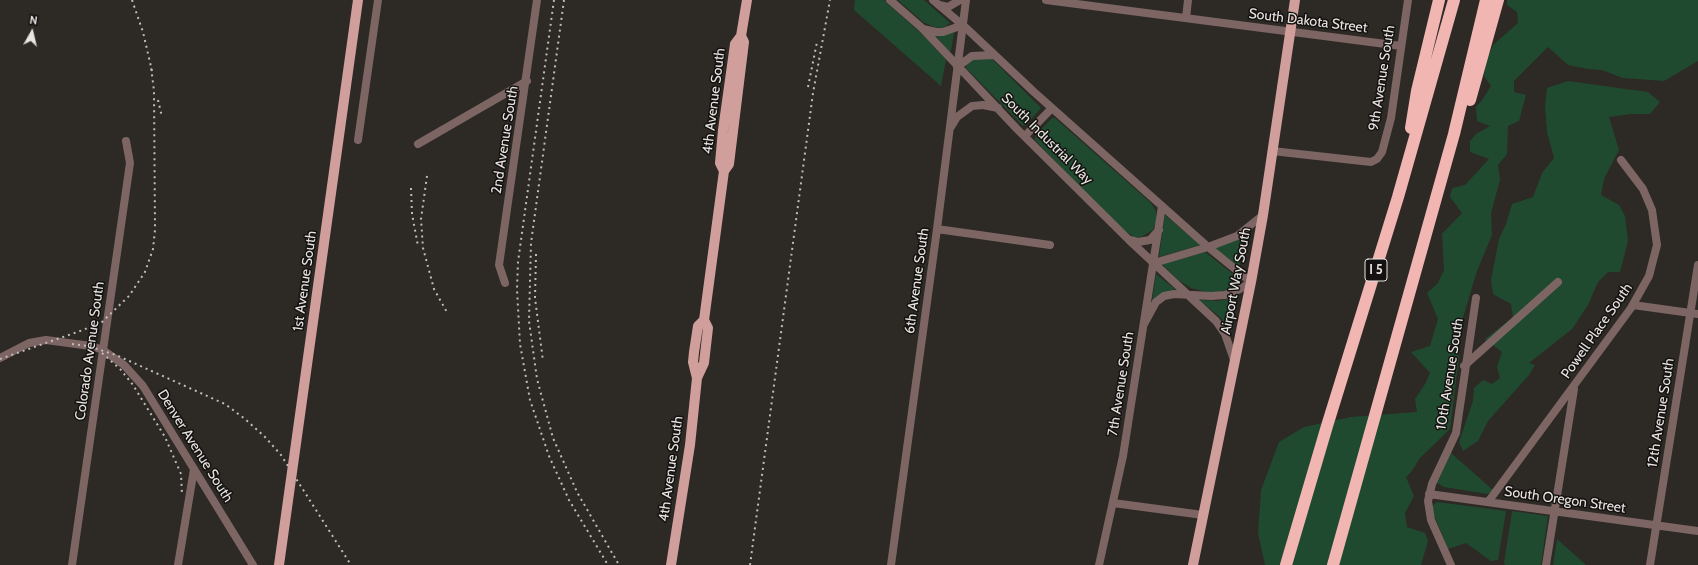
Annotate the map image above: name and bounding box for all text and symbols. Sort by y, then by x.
street label: South Dakota Street [1248,5,1368,37]
north arrow [12,12,52,52]
text: N [29,13,38,28]
street label: 9th Avenue South [1365,24,1399,132]
street label: 4th Avenue South [699,47,729,155]
street label: 2nd Avenue South [488,85,522,195]
street label: South Industrial Way [998,90,1096,188]
street label: Airport Way South [1217,226,1255,336]
street label: 6th Avenue South [901,227,933,335]
street label: 1st Avenue South [290,230,320,332]
road number: I 5 [1365,259,1387,281]
street label: Powell Place South [1558,280,1636,382]
street label: Colorado Avenue South [72,281,108,421]
street label: 10th Avenue South [1433,317,1467,431]
street label: 7th Avenue South [1104,331,1138,437]
street label: 12th Avenue South [1644,357,1678,469]
street label: Denver Avenue South [154,387,236,505]
street label: 4th Avenue South [655,415,687,523]
street label: South Oregon Street [1503,483,1627,517]

